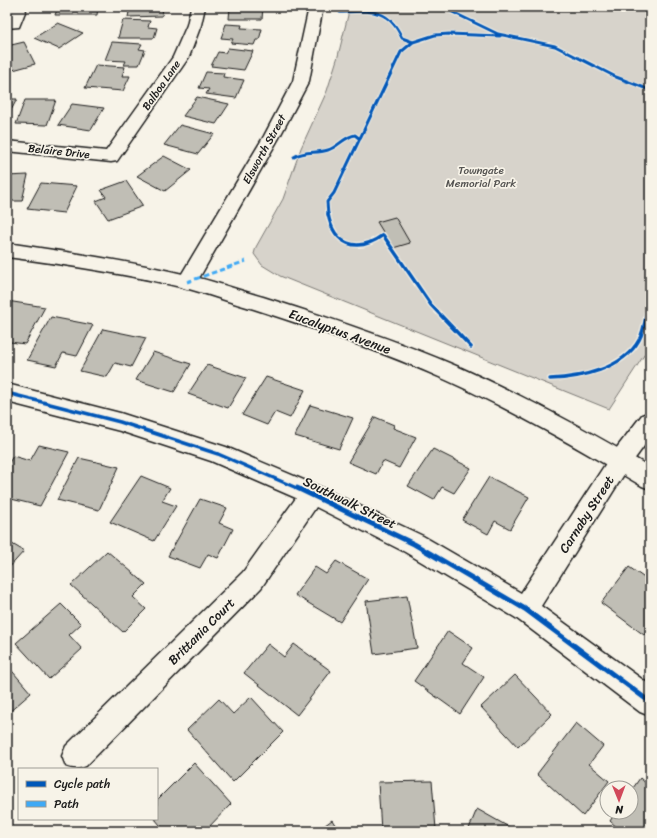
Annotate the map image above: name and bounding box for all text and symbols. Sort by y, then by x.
street label: Balboa Lane [137,56,186,114]
street label: Elsworth Street [237,110,292,188]
street label: Belaire Drive [27,139,91,164]
park label: Towngate Memorial Park [446,161,516,193]
street label: Eucalyptus Avenue [285,302,394,361]
street label: Southwalk Street [299,470,401,535]
street label: Carnaby Street [553,471,620,558]
street label: Brittania Court [162,592,241,670]
legend [18,768,158,820]
text: Cycle path [54,773,110,795]
north arrow [599,780,639,820]
text: Path [54,793,79,815]
text: N [615,800,624,819]

